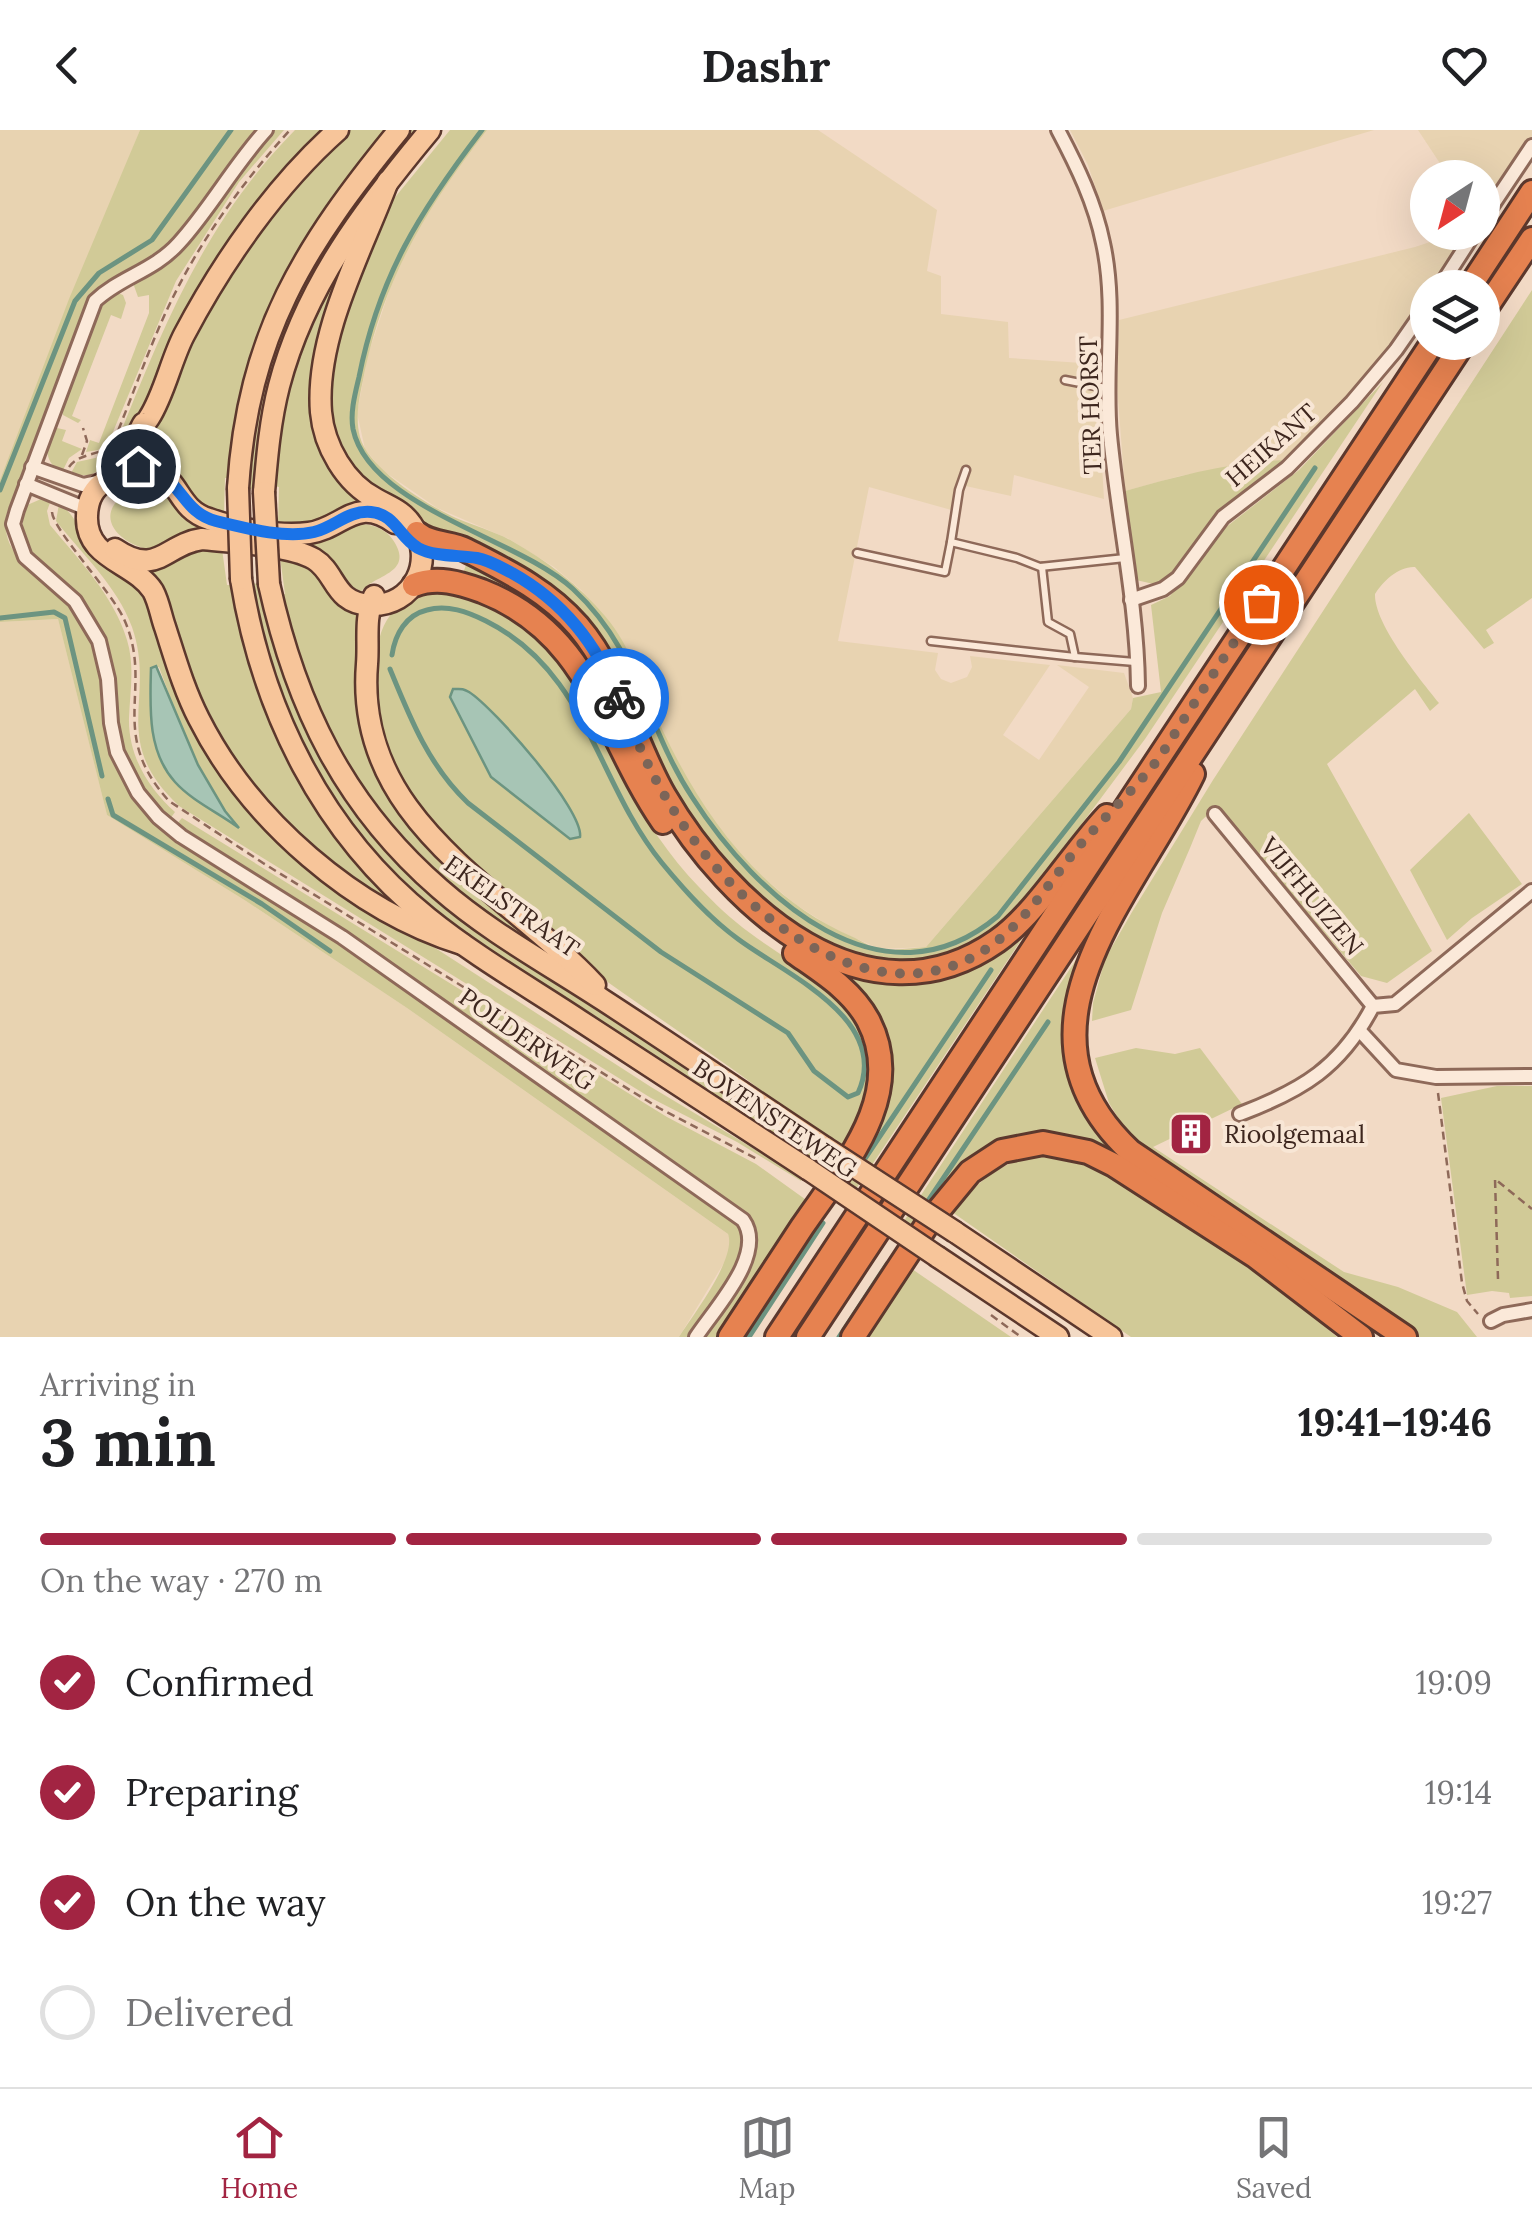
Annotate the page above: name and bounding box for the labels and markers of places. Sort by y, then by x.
pin [96,424,181,509]
pin [1219,560,1304,645]
building icon: Rioolgemaal [1168,1111,1214,1157]
place label: Rioolgemaal [1224,1118,1365,1150]

